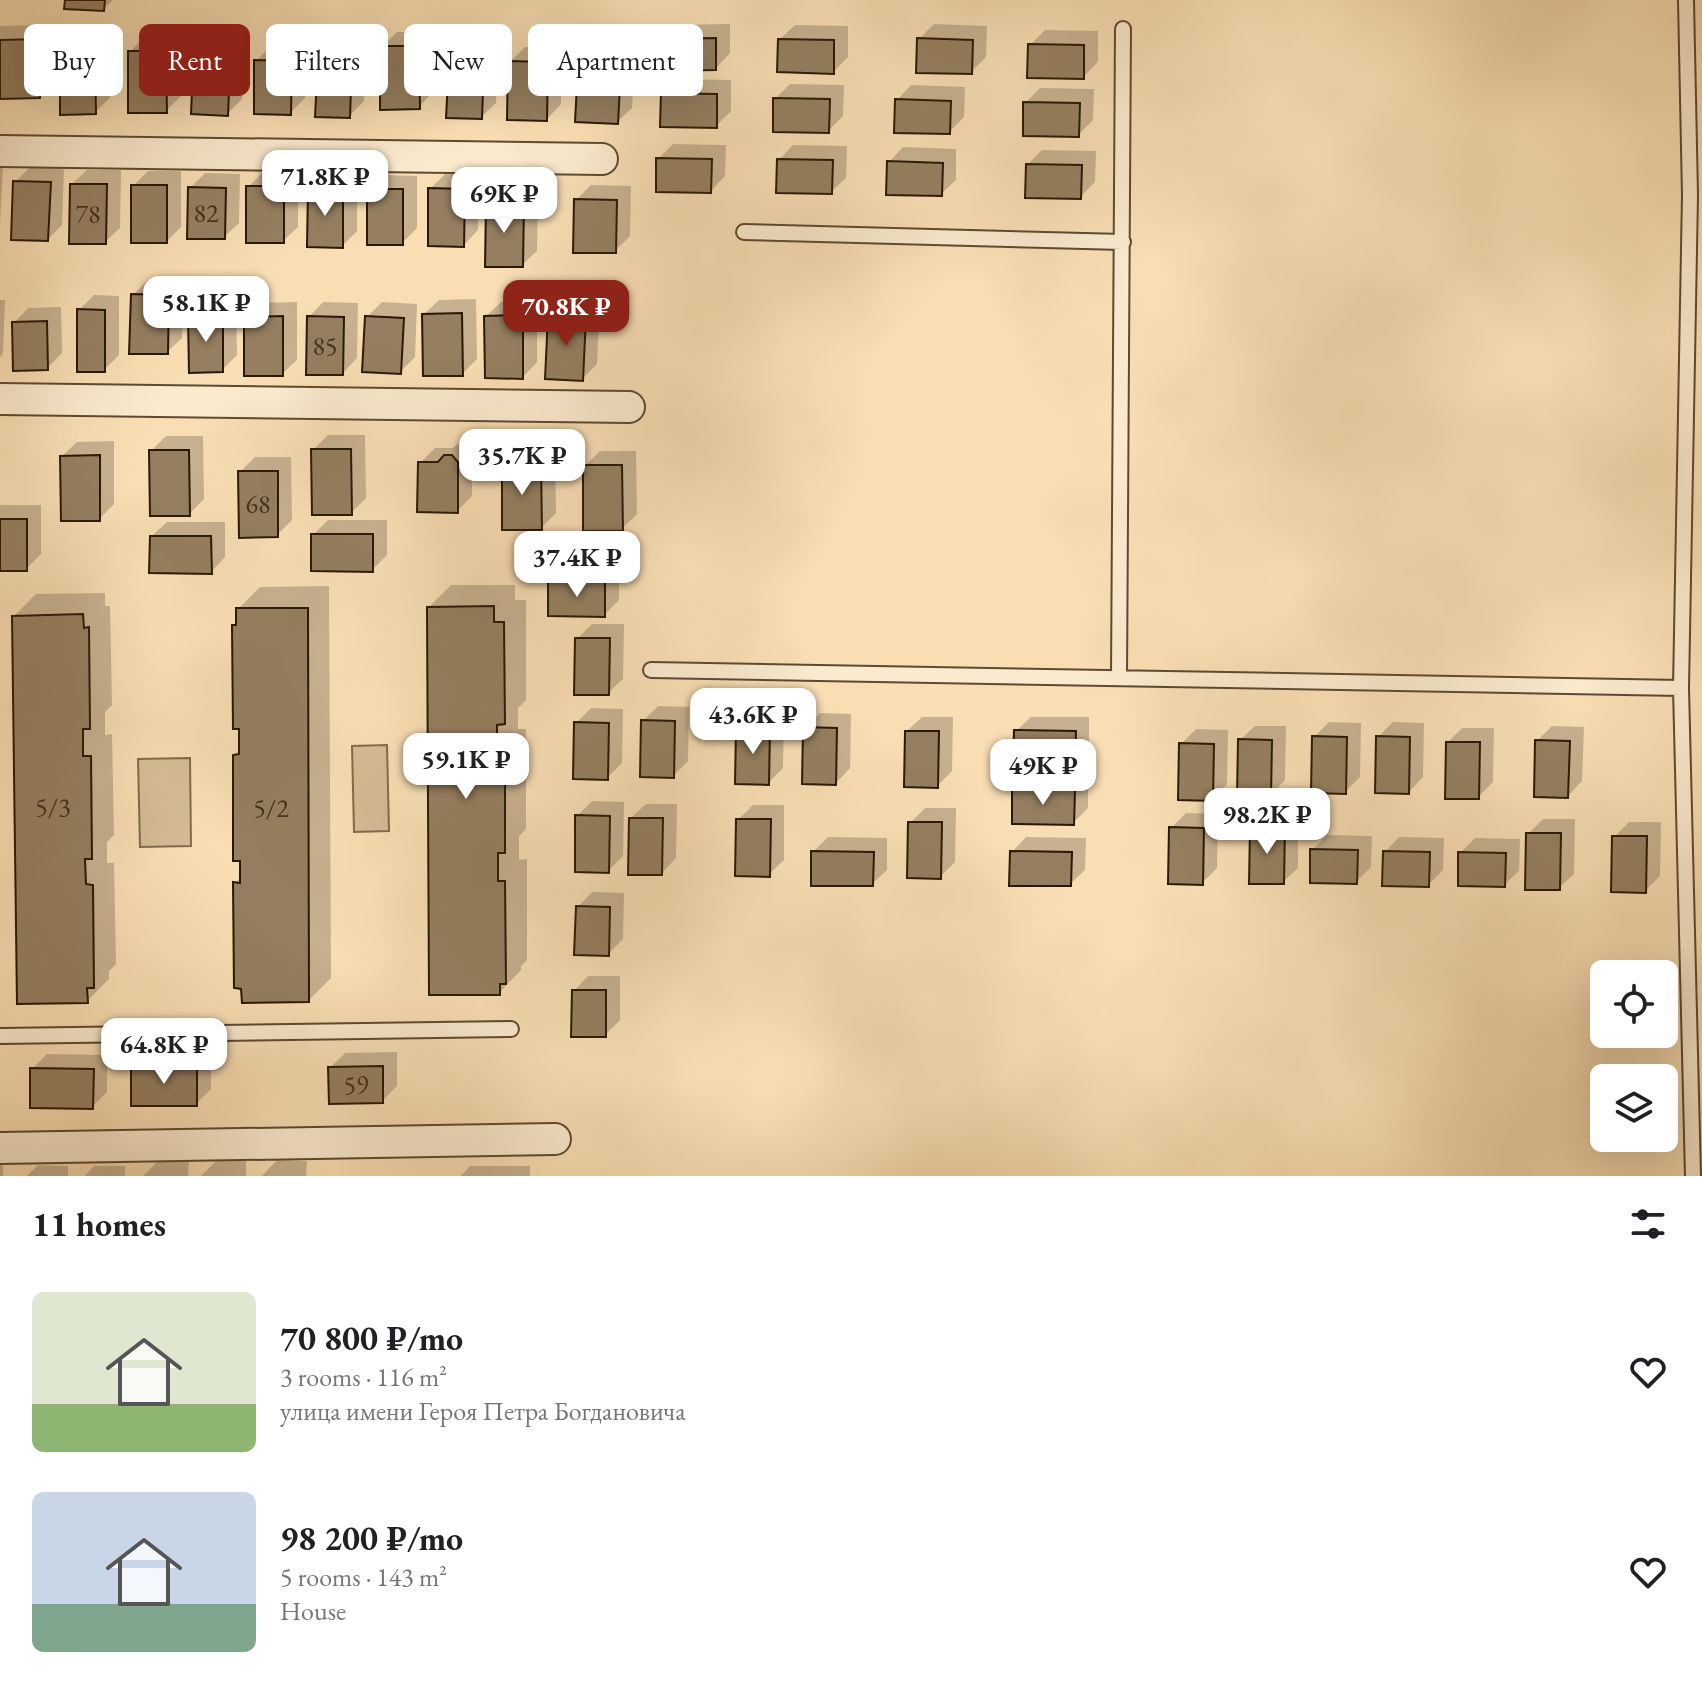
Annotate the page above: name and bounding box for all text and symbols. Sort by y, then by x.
chip: Buy [24,24,123,96]
chip: Rent [139,24,250,96]
chip: Filters [266,24,388,96]
chip: New [404,24,512,96]
chip: Apartment [528,24,703,96]
pin: 71.8K ₽ [251,150,399,218]
text: 71.8K ₽ [280,159,370,193]
pin: 69K ₽ [448,167,560,235]
text: 69K ₽ [469,176,539,210]
house number: 82 [194,196,219,230]
house number: 78 [76,197,100,231]
pin: 58.1K ₽ [132,276,280,344]
pin: 70.8K ₽ [492,280,640,348]
text: 58.1K ₽ [161,285,251,319]
text: 70.8K ₽ [521,289,611,323]
house number: 85 [313,329,337,363]
pin: 35.7K ₽ [448,429,596,497]
text: 35.7K ₽ [477,438,567,472]
house number: 68 [246,487,270,521]
pin: 37.4K ₽ [503,531,651,599]
text: 37.4K ₽ [532,540,622,574]
pin: 43.6K ₽ [679,688,827,756]
text: 43.6K ₽ [708,697,798,731]
pin: 59.1K ₽ [392,733,540,801]
pin: 49K ₽ [987,739,1099,807]
text: 59.1K ₽ [421,742,511,776]
text: 49K ₽ [1008,748,1078,782]
pin: 98.2K ₽ [1193,788,1341,856]
house number: 5/3 [35,790,71,824]
house number: 5/2 [253,791,289,825]
text: 98.2K ₽ [1222,797,1312,831]
map controls [1590,960,1678,1152]
button: locate [1590,960,1678,1048]
pin: 64.8K ₽ [90,1018,238,1086]
text: 64.8K ₽ [119,1027,209,1061]
button: layers [1590,1064,1678,1152]
house number: 59 [344,1068,369,1102]
text: 11 homes [32,1202,166,1246]
icon: filters [1626,1202,1670,1246]
text: 70 800 ₽/mo [280,1316,463,1360]
icon: home [96,1324,192,1420]
icon: heart [1626,1350,1670,1394]
text: 3 rooms · 116 m² [280,1360,447,1394]
text: улица имени Героя Петра Богдановича [280,1394,686,1428]
text: 98 200 ₽/mo [280,1516,463,1560]
icon: home [96,1524,192,1620]
icon: heart [1626,1550,1670,1594]
text: 5 rooms · 143 m² [280,1560,447,1594]
text: House [280,1594,346,1628]

